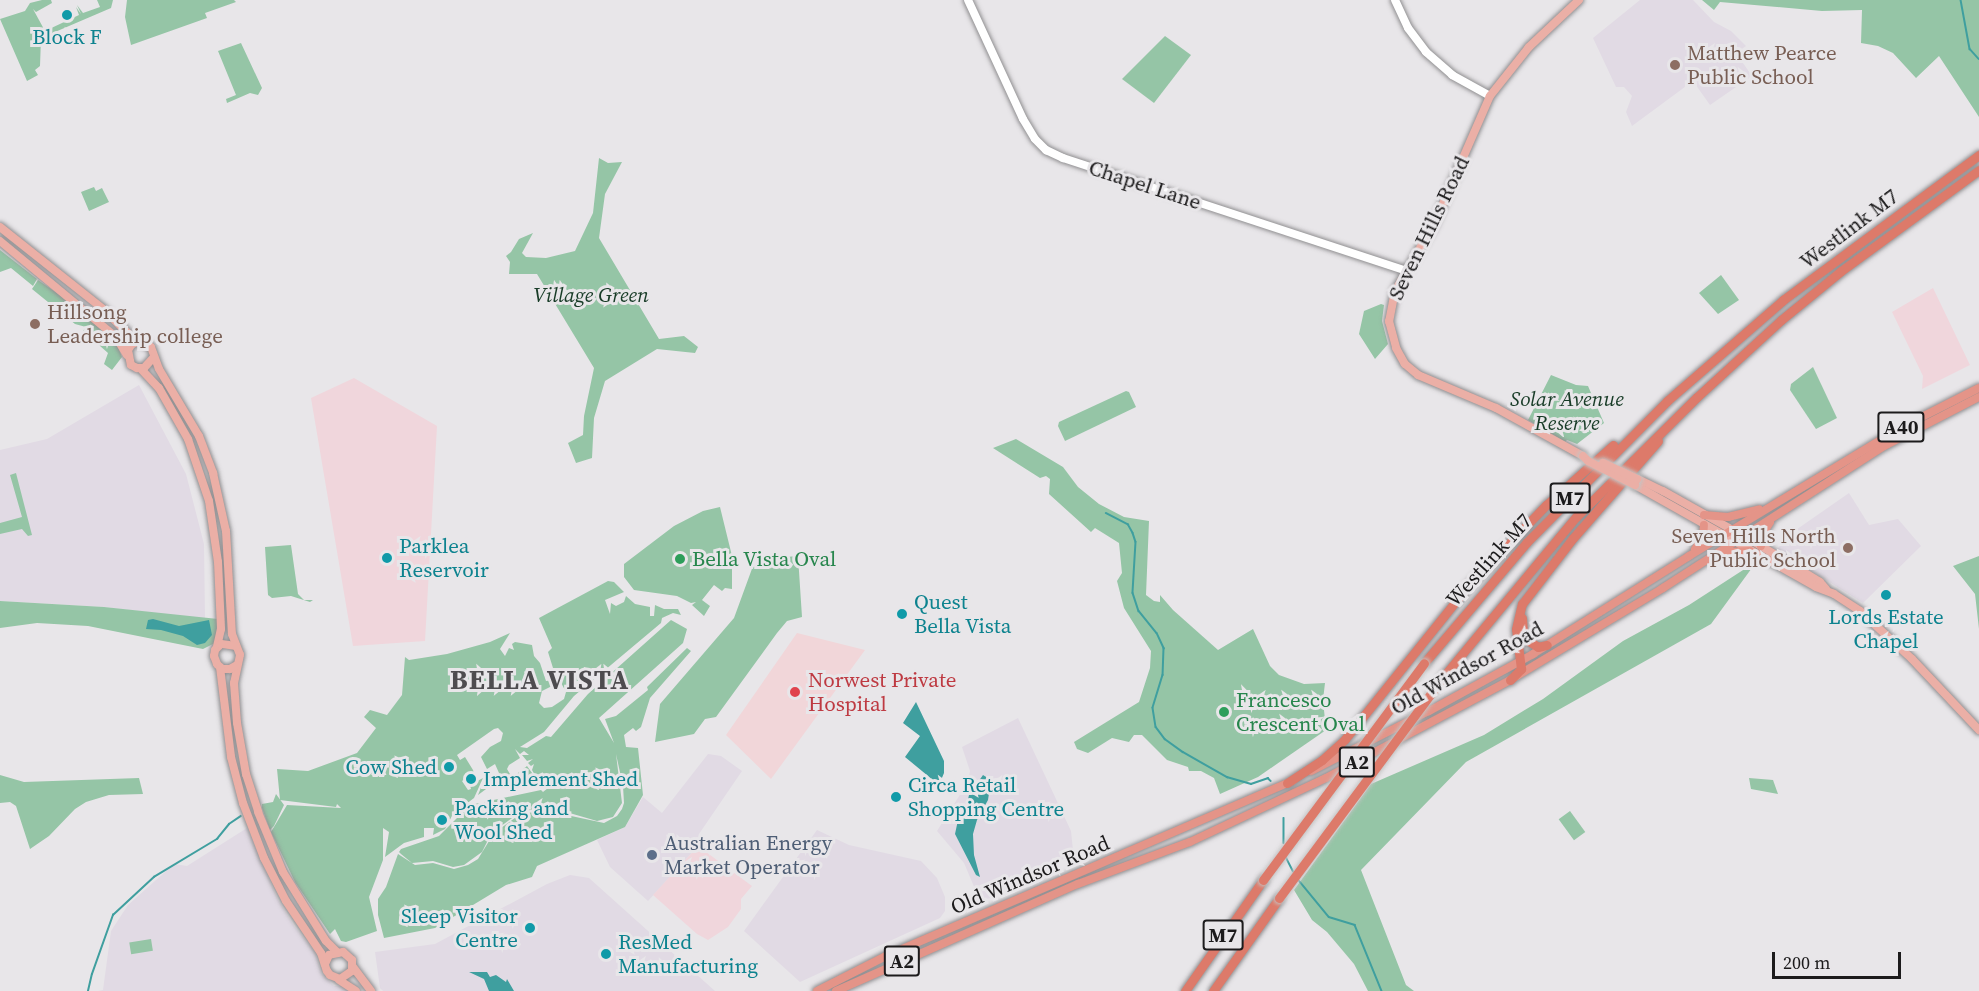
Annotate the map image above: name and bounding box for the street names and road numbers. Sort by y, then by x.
street label: Seven Hills Road [1383,152,1475,304]
street label: Chapel Lane [1086,155,1204,215]
street label: Westlink M7 [1795,184,1903,274]
road number: A40 [1877,410,1925,444]
road number: M7 [1549,481,1591,515]
street label: Westlink M7 [1441,508,1537,612]
street label: Old Windsor Road [1386,616,1548,720]
road number: A2 [1338,745,1376,779]
street label: Old Windsor Road [947,830,1113,920]
road number: M7 [1202,918,1244,952]
road number: A2 [882,944,922,978]

